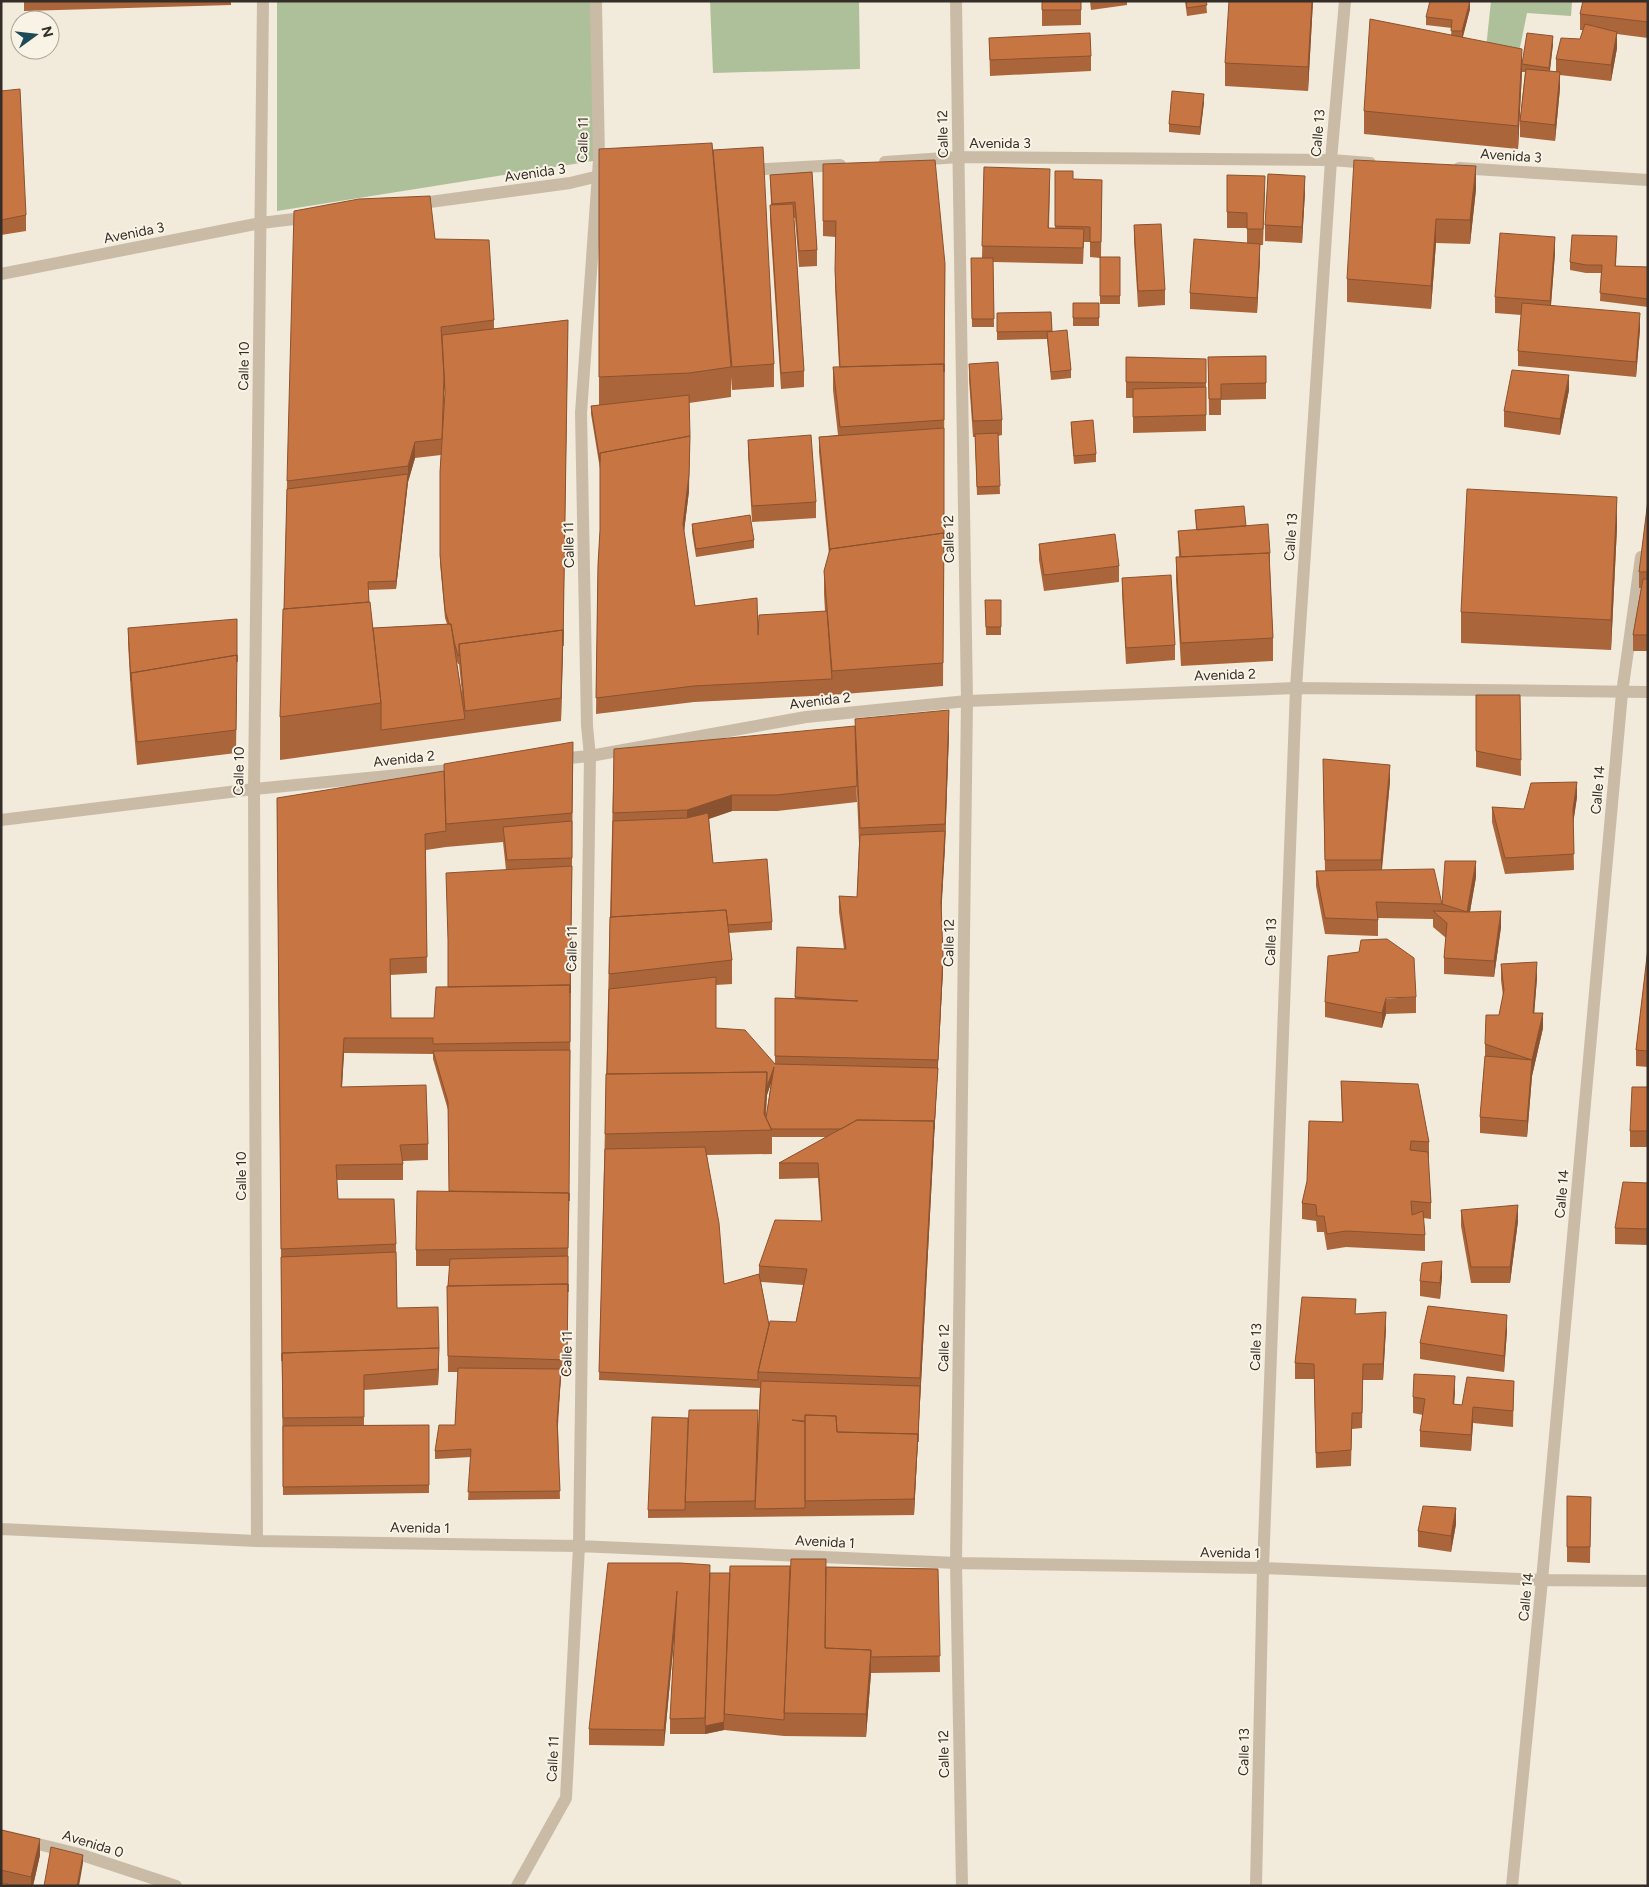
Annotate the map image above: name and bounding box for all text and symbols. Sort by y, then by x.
north arrow [10,10,60,60]
text: N [37,24,57,39]
street label: Calle 13 [1307,108,1329,158]
street label: Calle 12 [934,110,952,158]
street label: Calle 11 [574,117,592,163]
street label: Avenida 3 [969,135,1031,152]
street label: Avenida 3 [1480,145,1542,167]
street label: Avenida 3 [503,160,567,186]
street label: Avenida 3 [102,219,166,247]
street label: Calle 10 [235,341,253,391]
street label: Calle 13 [1281,513,1301,561]
street label: Calle 12 [940,515,958,563]
street label: Calle 11 [560,522,578,568]
street label: Avenida 2 [1194,665,1256,685]
street label: Avenida 2 [788,689,852,713]
street label: Calle 10 [230,746,248,796]
street label: Avenida 2 [372,747,436,771]
street label: Calle 14 [1587,765,1609,815]
street label: Calle 13 [1262,918,1280,966]
street label: Calle 12 [940,919,958,967]
street label: Calle 11 [563,926,581,972]
street label: Calle 10 [233,1151,250,1201]
street label: Calle 14 [1551,1169,1573,1219]
street label: Calle 13 [1247,1323,1265,1371]
street label: Calle 12 [935,1324,953,1372]
street label: Calle 11 [558,1331,576,1377]
street label: Avenida 1 [390,1519,450,1537]
street label: Avenida 1 [795,1532,855,1552]
street label: Avenida 1 [1200,1544,1260,1562]
street label: Calle 14 [1515,1571,1537,1622]
street label: Calle 13 [1235,1728,1253,1776]
street label: Calle 12 [935,1730,953,1778]
street label: Calle 11 [543,1736,563,1782]
street label: Avenida 0 [60,1827,126,1861]

